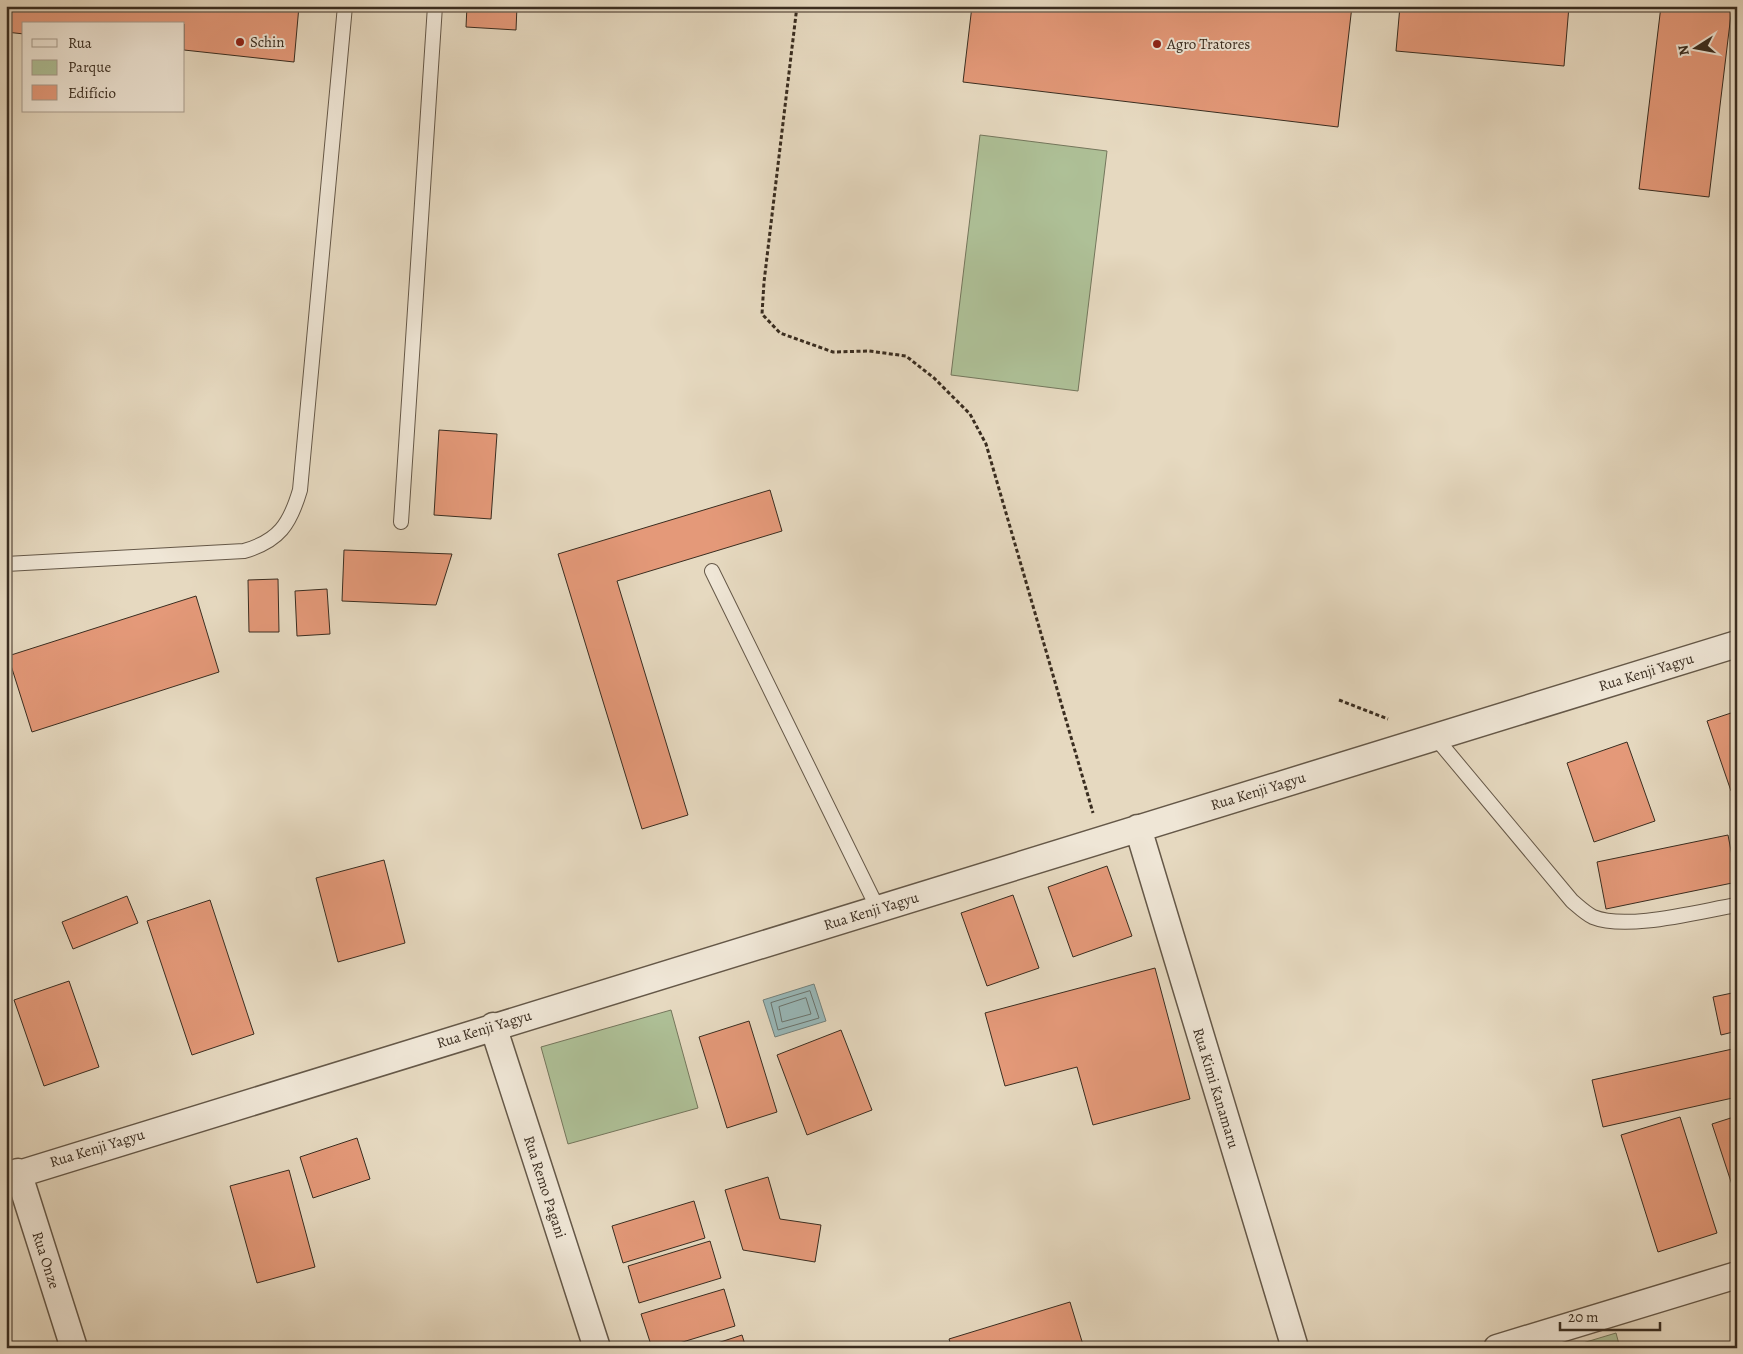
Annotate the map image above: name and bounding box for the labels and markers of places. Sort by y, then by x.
place label: Schin [250,32,284,52]
place label: Agro Tratores [1166,34,1250,54]
marker: Schin [234,36,246,48]
marker: Agro Tratores [1151,38,1163,50]

